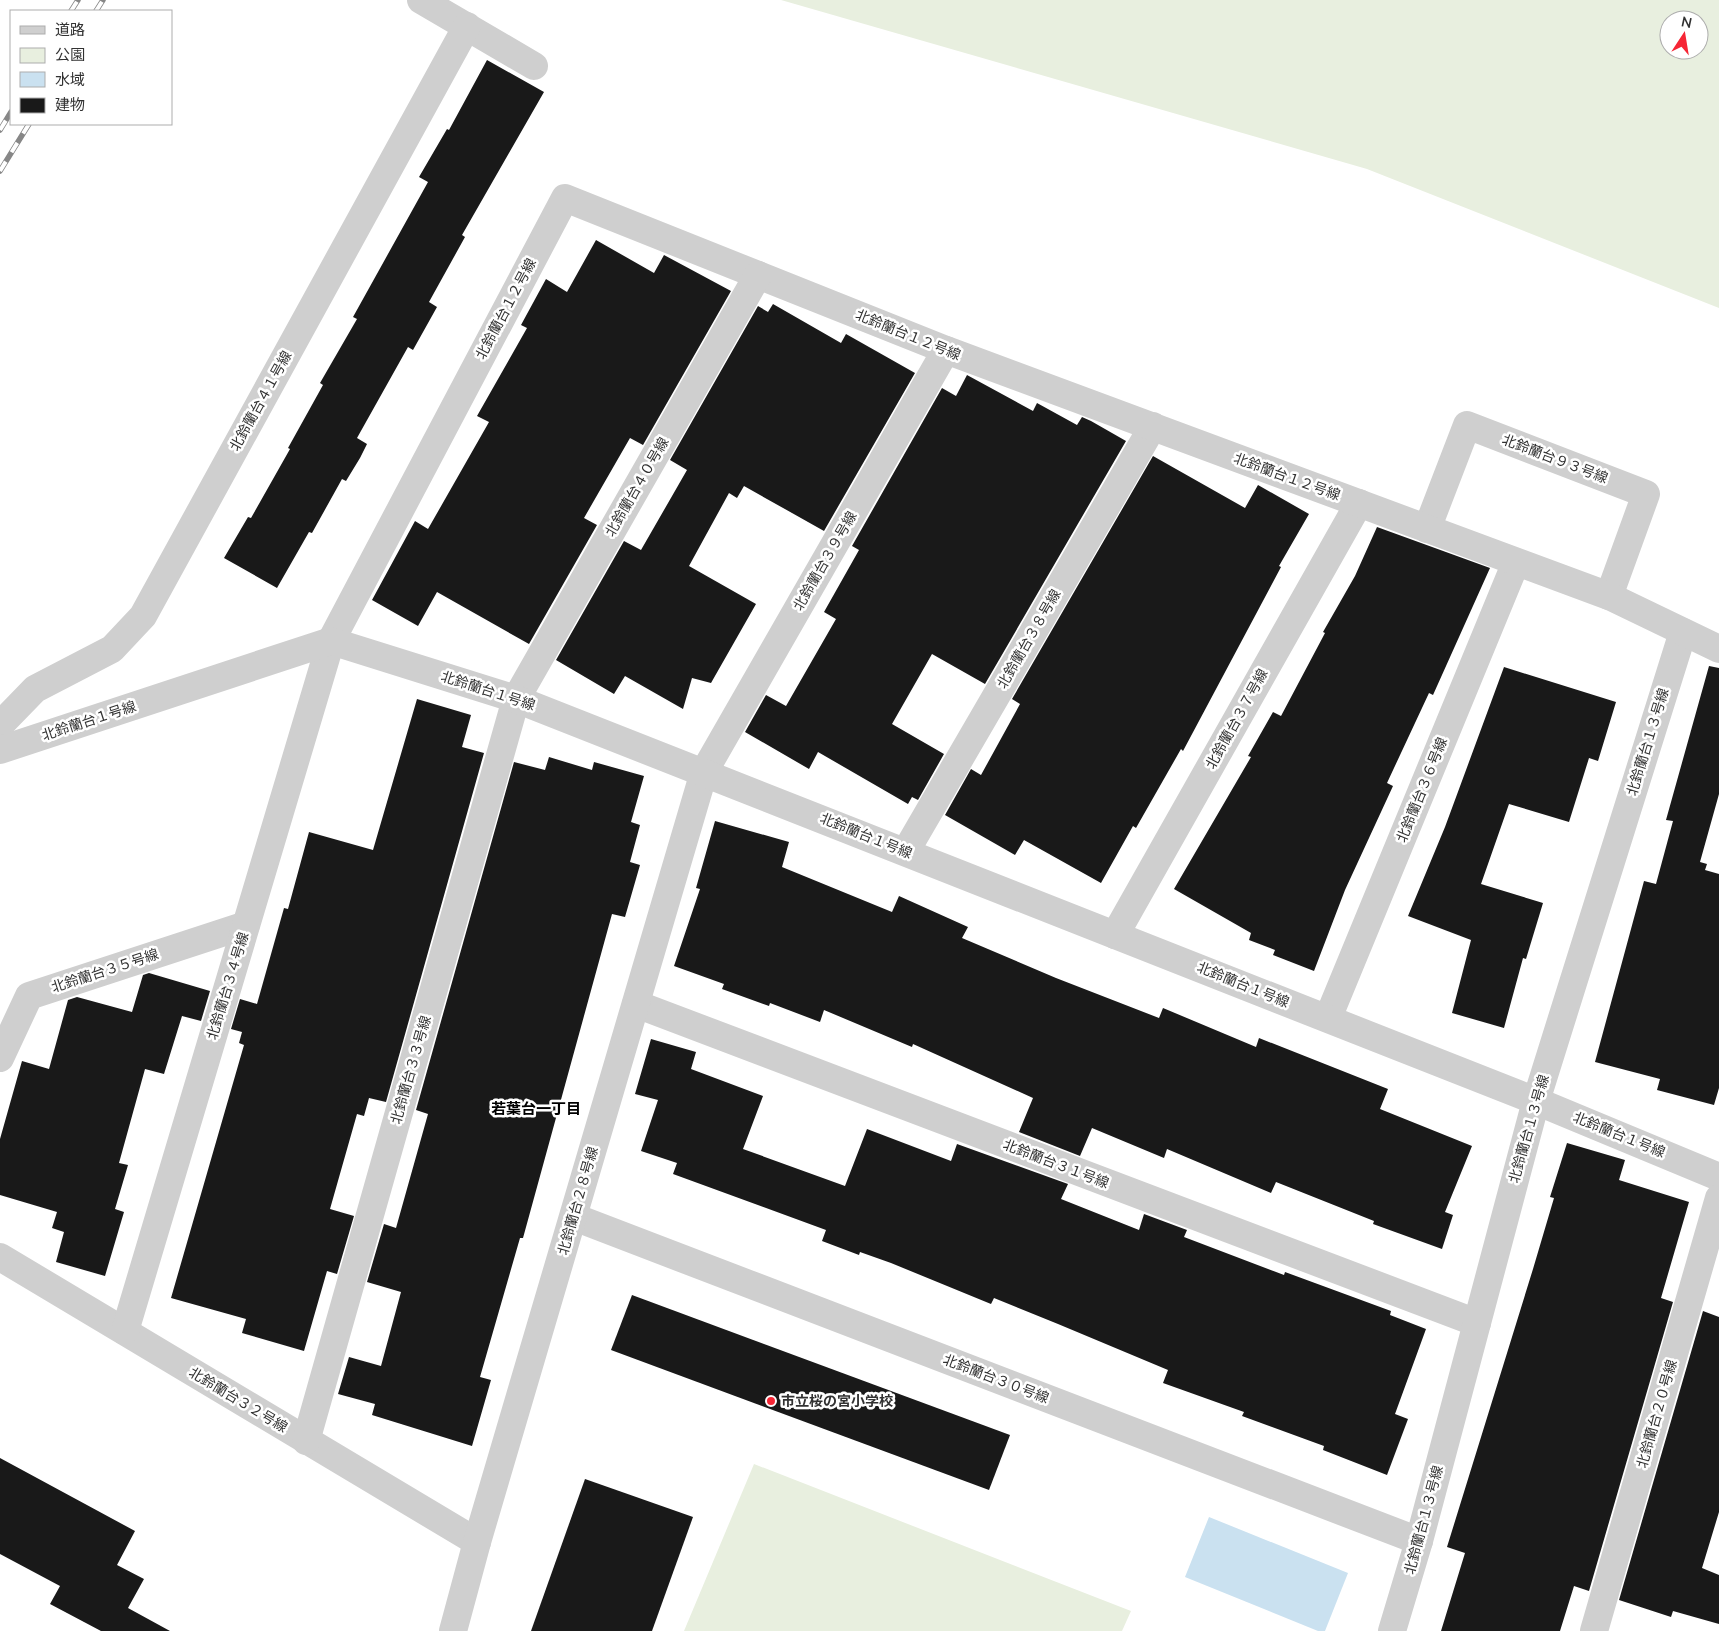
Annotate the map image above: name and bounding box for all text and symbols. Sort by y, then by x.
legend [10,10,172,125]
north arrow [1659,10,1709,60]
text: N [1679,12,1694,33]
text: 道路 [55,20,85,40]
text: 公園 [55,45,85,65]
text: 水域 [55,70,85,90]
text: 建物 [55,95,85,115]
street label: 北鈴蘭台１２号線 [471,255,541,363]
street label: 北鈴蘭台１２号線 [853,305,963,365]
street label: 北鈴蘭台４１号線 [226,347,296,455]
street label: 北鈴蘭台９３号線 [1499,430,1611,488]
street label: 北鈴蘭台４０号線 [601,434,673,540]
street label: 北鈴蘭台１２号線 [1231,449,1343,505]
street label: 北鈴蘭台３９号線 [789,508,861,614]
street label: 北鈴蘭台３８号線 [993,586,1065,692]
street label: 北鈴蘭台３７号線 [1202,665,1272,773]
street label: 北鈴蘭台１号線 [438,667,538,715]
street label: 北鈴蘭台１３号線 [1623,686,1673,798]
street label: 北鈴蘭台１号線 [39,697,139,745]
street label: 北鈴蘭台３６号線 [1392,735,1452,845]
street label: 北鈴蘭台１号線 [817,809,915,863]
street label: 北鈴蘭台３４号線 [203,930,253,1042]
street label: 北鈴蘭台３５号線 [49,945,161,997]
street label: 北鈴蘭台１号線 [1194,958,1292,1012]
street label: 北鈴蘭台３３号線 [386,1014,436,1126]
street label: 北鈴蘭台１３号線 [1504,1073,1554,1185]
district label: 若葉台一丁目 [491,1099,581,1119]
street label: 北鈴蘭台１号線 [1570,1108,1668,1162]
street label: 北鈴蘭台３１号線 [1000,1135,1112,1193]
street label: 北鈴蘭台２８号線 [553,1145,603,1257]
street label: 北鈴蘭台３０号線 [940,1350,1052,1408]
street label: 北鈴蘭台２０号線 [1632,1358,1682,1470]
street label: 北鈴蘭台３２号線 [185,1363,291,1437]
place label: 市立桜の宮小学校 [781,1392,893,1411]
marker: 市立桜の宮小学校 [765,1395,777,1407]
street label: 北鈴蘭台１３号線 [1400,1463,1448,1577]

